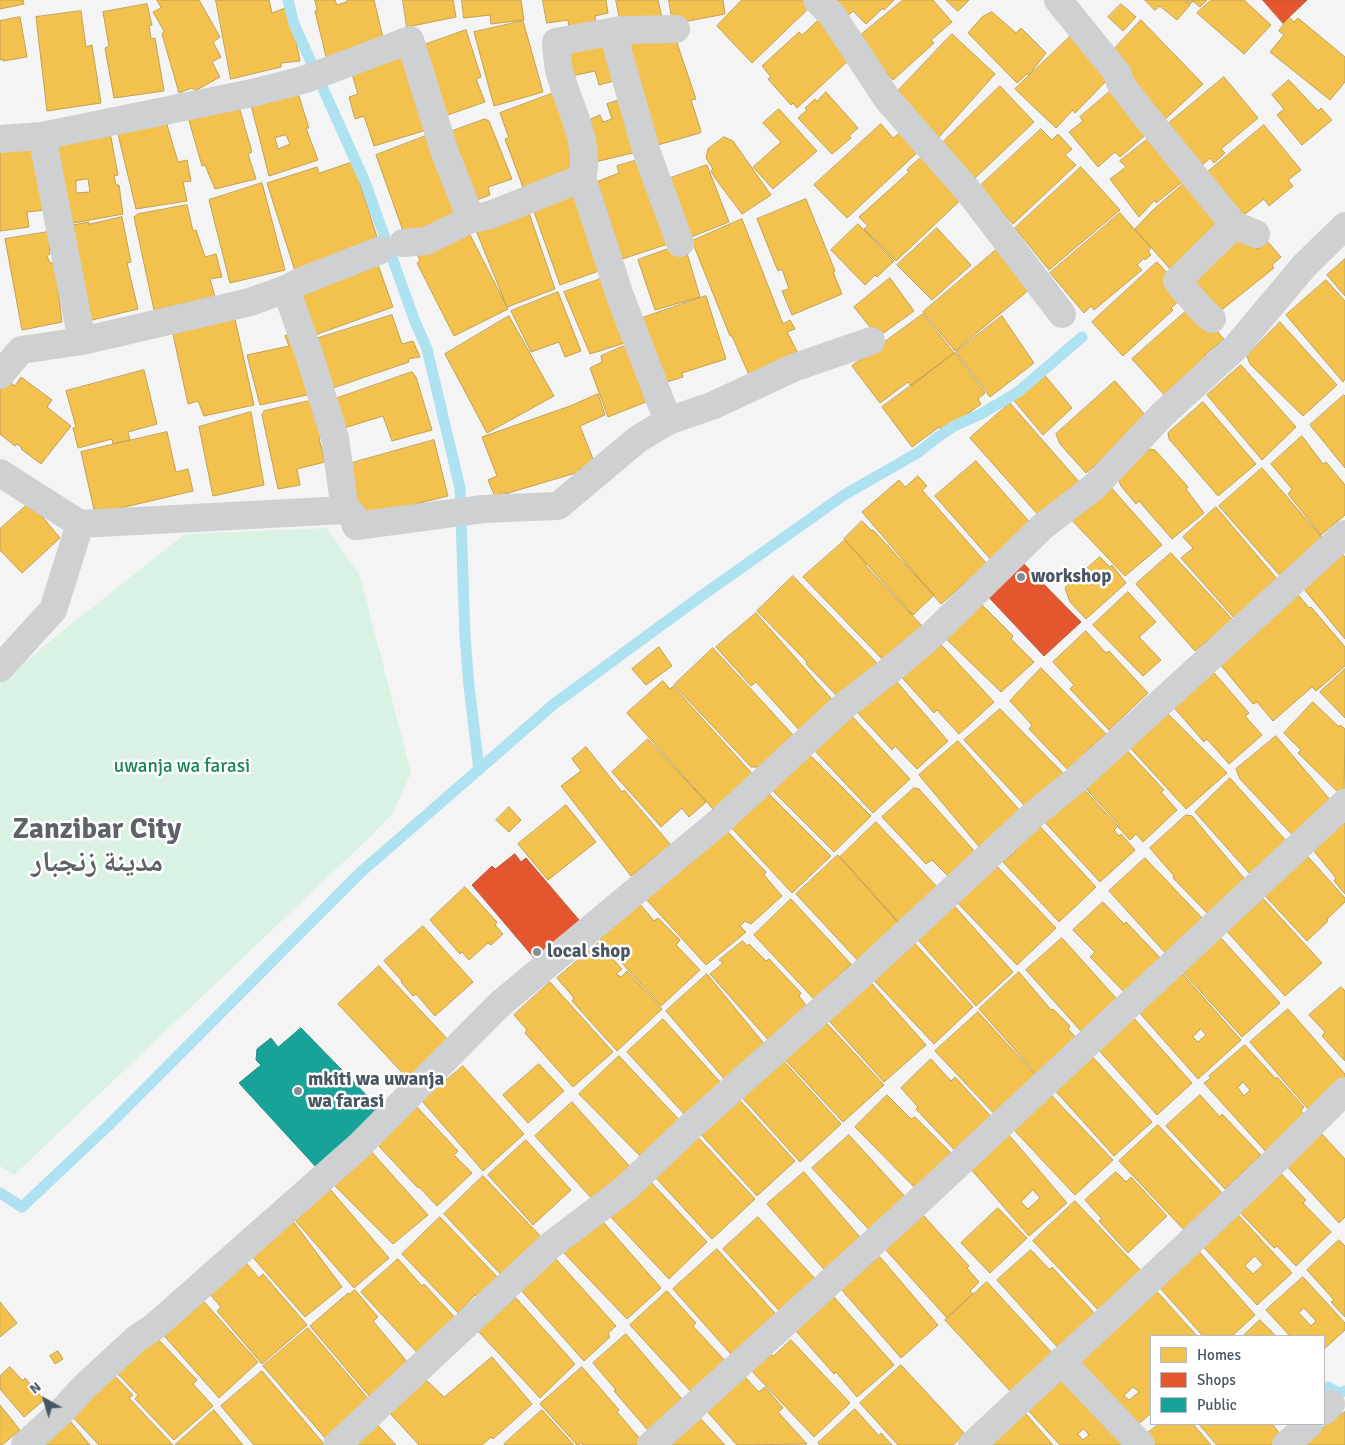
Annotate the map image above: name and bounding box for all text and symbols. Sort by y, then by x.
place label: workshop [1031,566,1111,588]
marker: workshop [1015,571,1027,583]
park label: uwanja wa farasi [114,756,250,778]
district label: Zanzibar City مدينة زنجبار [13,813,181,881]
place label: local shop [547,941,630,963]
marker: local shop [531,946,543,958]
place label: mkiti wa uwanja wa farasi [308,1069,444,1113]
marker: mkiti wa uwanja wa farasi [292,1085,304,1097]
legend [1150,1335,1325,1425]
text: Homes [1197,1346,1241,1364]
text: Shops [1197,1371,1236,1389]
north arrow [20,1375,70,1425]
text: N [26,1378,44,1398]
text: Public [1197,1396,1237,1414]

